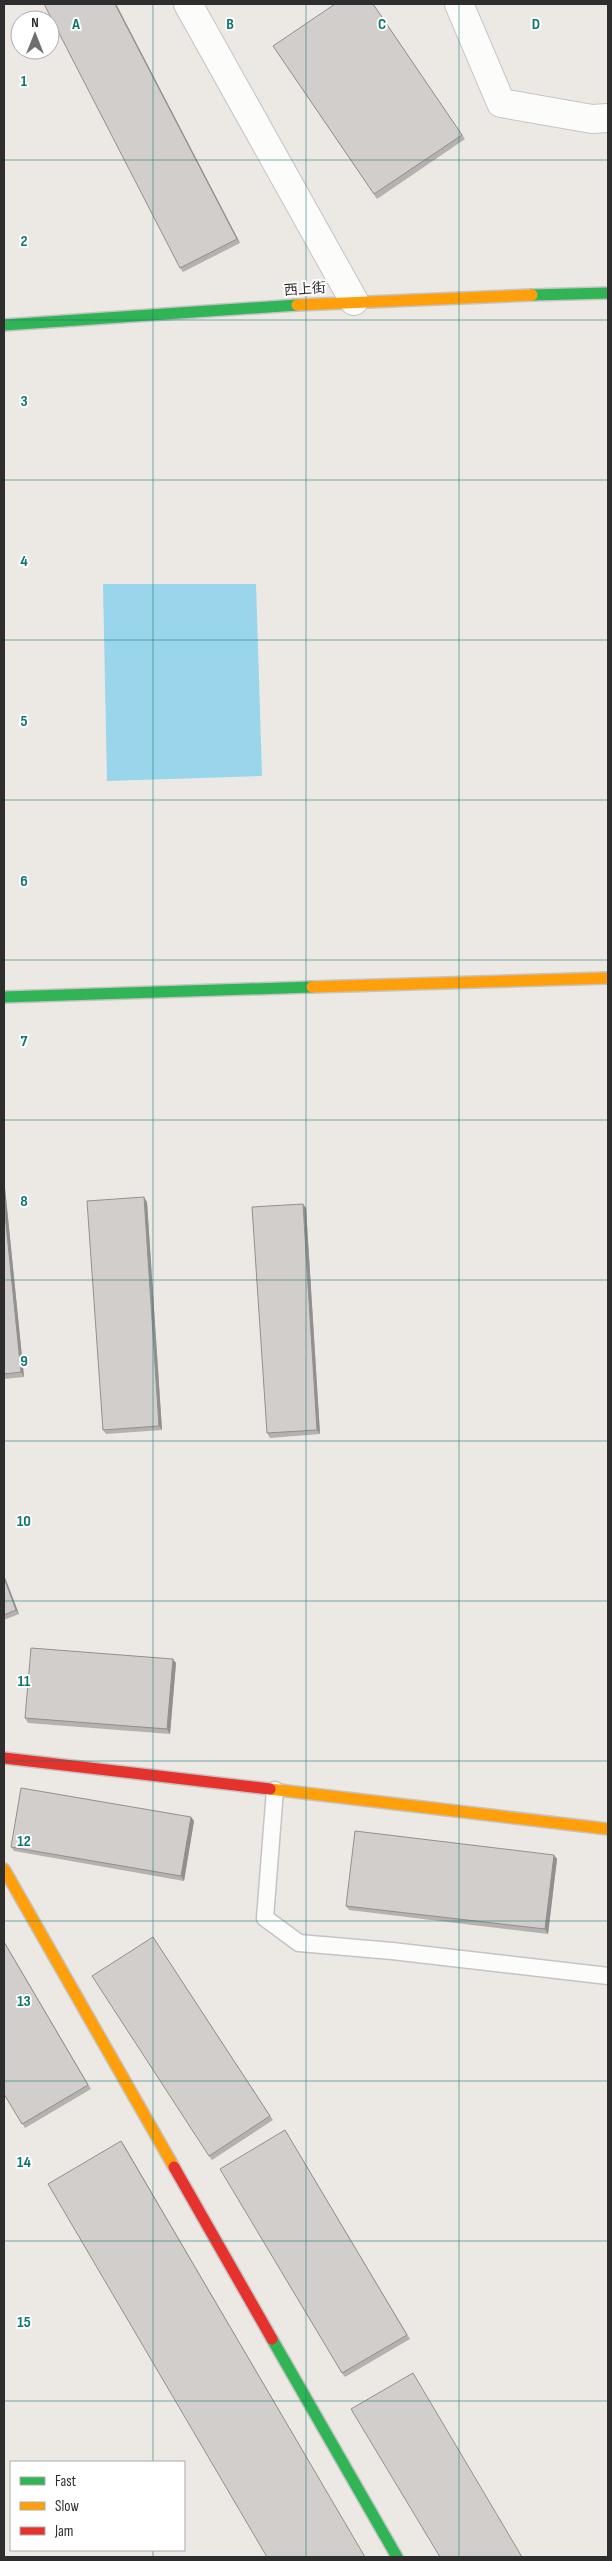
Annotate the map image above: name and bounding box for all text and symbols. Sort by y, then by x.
north arrow [10,10,60,60]
text: N [31,14,39,31]
text: A [71,15,80,34]
text: B [226,15,234,34]
text: C [378,15,386,34]
text: D [532,15,540,34]
text: 1 [21,72,28,91]
text: 2 [20,232,28,251]
street label: 西上街 [283,279,327,299]
text: 3 [20,392,28,411]
text: 4 [20,552,28,571]
text: 5 [20,712,28,731]
text: 6 [20,872,28,891]
text: 7 [21,1032,28,1051]
text: 8 [20,1192,28,1211]
text: 9 [20,1352,28,1371]
text: 10 [17,1512,31,1531]
text: 11 [18,1672,31,1691]
text: 12 [17,1832,31,1851]
text: 13 [17,1992,31,2011]
text: 14 [17,2153,31,2172]
text: 15 [17,2313,31,2332]
legend [10,2461,185,2551]
text: Fast [55,2472,77,2491]
text: Slow [55,2497,79,2516]
text: Jam [54,2522,73,2541]

